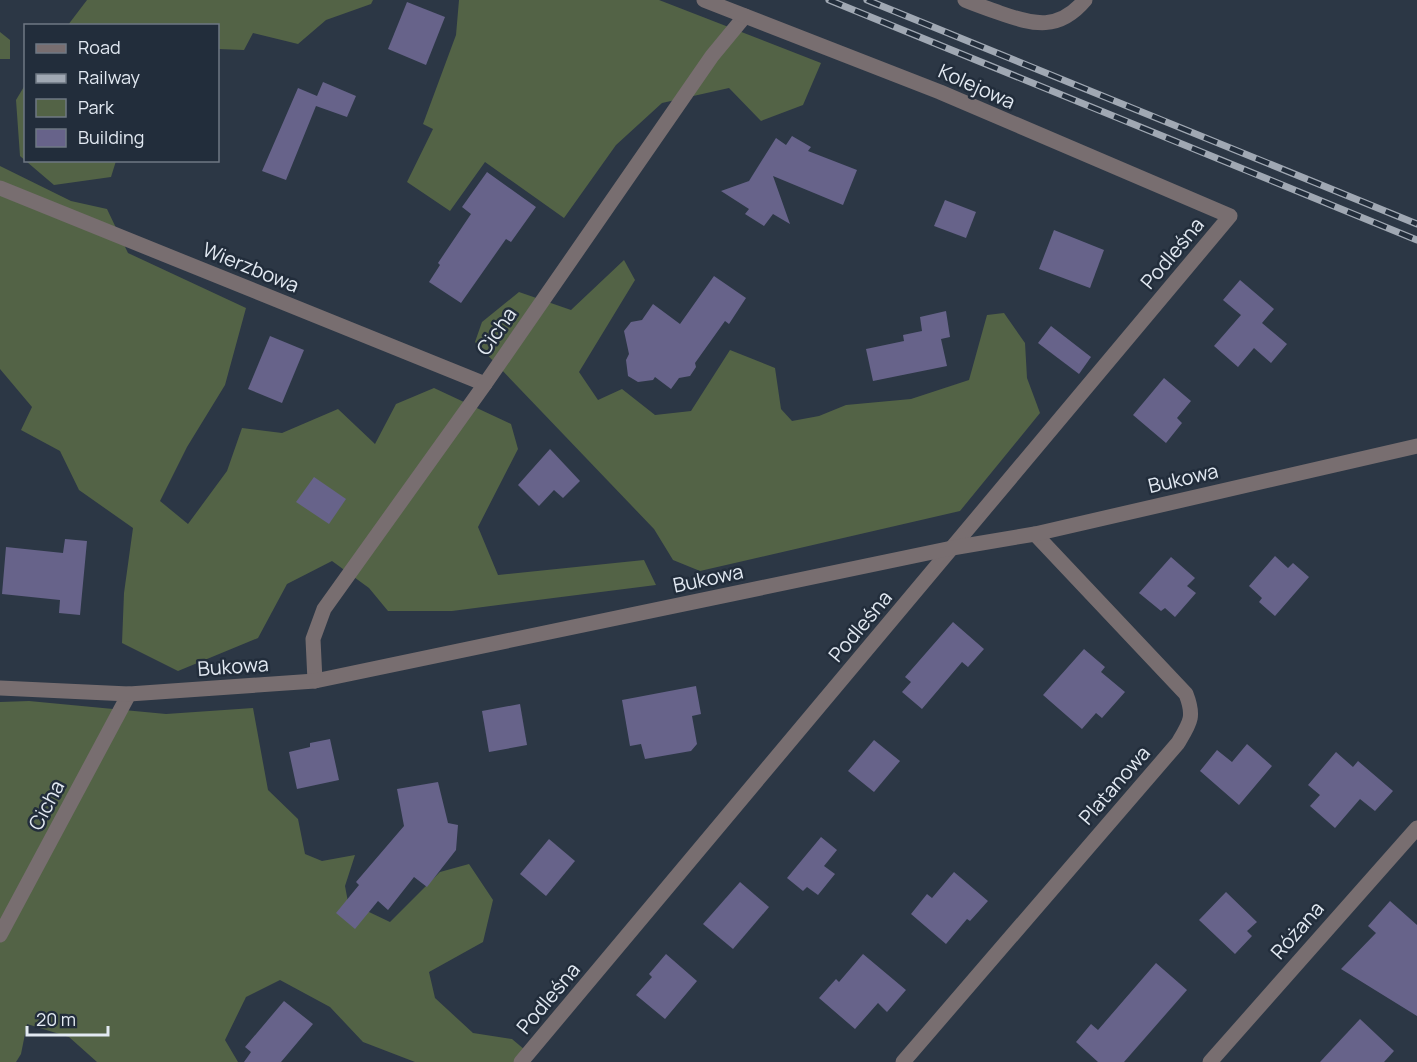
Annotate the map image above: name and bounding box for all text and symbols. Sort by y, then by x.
legend [24,24,219,162]
text: Road [78,35,121,59]
street label: Kolejowa [934,57,1020,115]
text: Railway [78,65,140,89]
text: Park [78,95,115,119]
text: Building [78,125,144,149]
street label: Podleśna [1134,212,1210,294]
street label: Wierzbowa [199,235,303,299]
street label: Cicha [470,302,522,360]
street label: Bukowa [1145,457,1221,499]
street label: Bukowa [670,557,746,599]
street label: Podleśna [822,585,898,667]
street label: Bukowa [197,650,269,682]
street label: Platanowa [1072,740,1156,830]
street label: Cicha [22,775,70,835]
street label: Różana [1264,895,1330,965]
street label: Podleśna [510,957,586,1039]
scale bar [27,999,108,1037]
text: 20 m [36,1007,76,1031]

